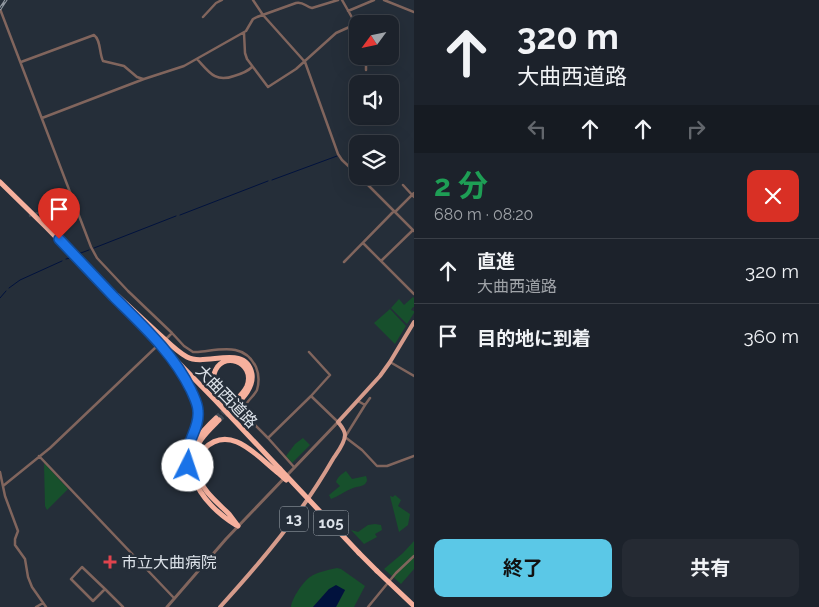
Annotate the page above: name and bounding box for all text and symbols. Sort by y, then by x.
north arrow [349,15,399,65]
map controls [349,15,399,185]
text: 320 m [517,16,619,57]
icon: ahead [434,20,499,85]
text: 大曲西道路 [517,63,627,89]
button: sound [349,75,399,125]
icon: left [523,115,551,143]
icon: ahead [576,115,604,143]
icon: ahead [629,115,657,143]
icon: right [682,115,710,143]
button: layers [349,135,399,185]
text: 2 分 [434,168,488,203]
button: close [747,170,799,222]
pin [38,188,80,239]
icon: arrive [45,195,73,223]
text: 680 m · 08:20 [434,205,533,224]
text: 直進 [477,250,515,272]
icon: ahead [434,257,462,285]
text: 320 m [745,260,799,282]
text: 大曲西道路 [477,277,557,296]
icon: arrive [434,322,462,350]
text: 360 m [743,325,799,347]
text: 目的地に到着 [477,327,591,349]
street label: 大曲西道路 [192,361,261,432]
position arrow [161,439,213,491]
road number: 13 [280,506,308,532]
road number: 105 [314,510,348,536]
button: 終了 [434,539,612,597]
button: 共有 [622,539,799,597]
place label: 市立大曲病院 [121,553,217,572]
marker: 市立大曲病院 [103,555,117,569]

